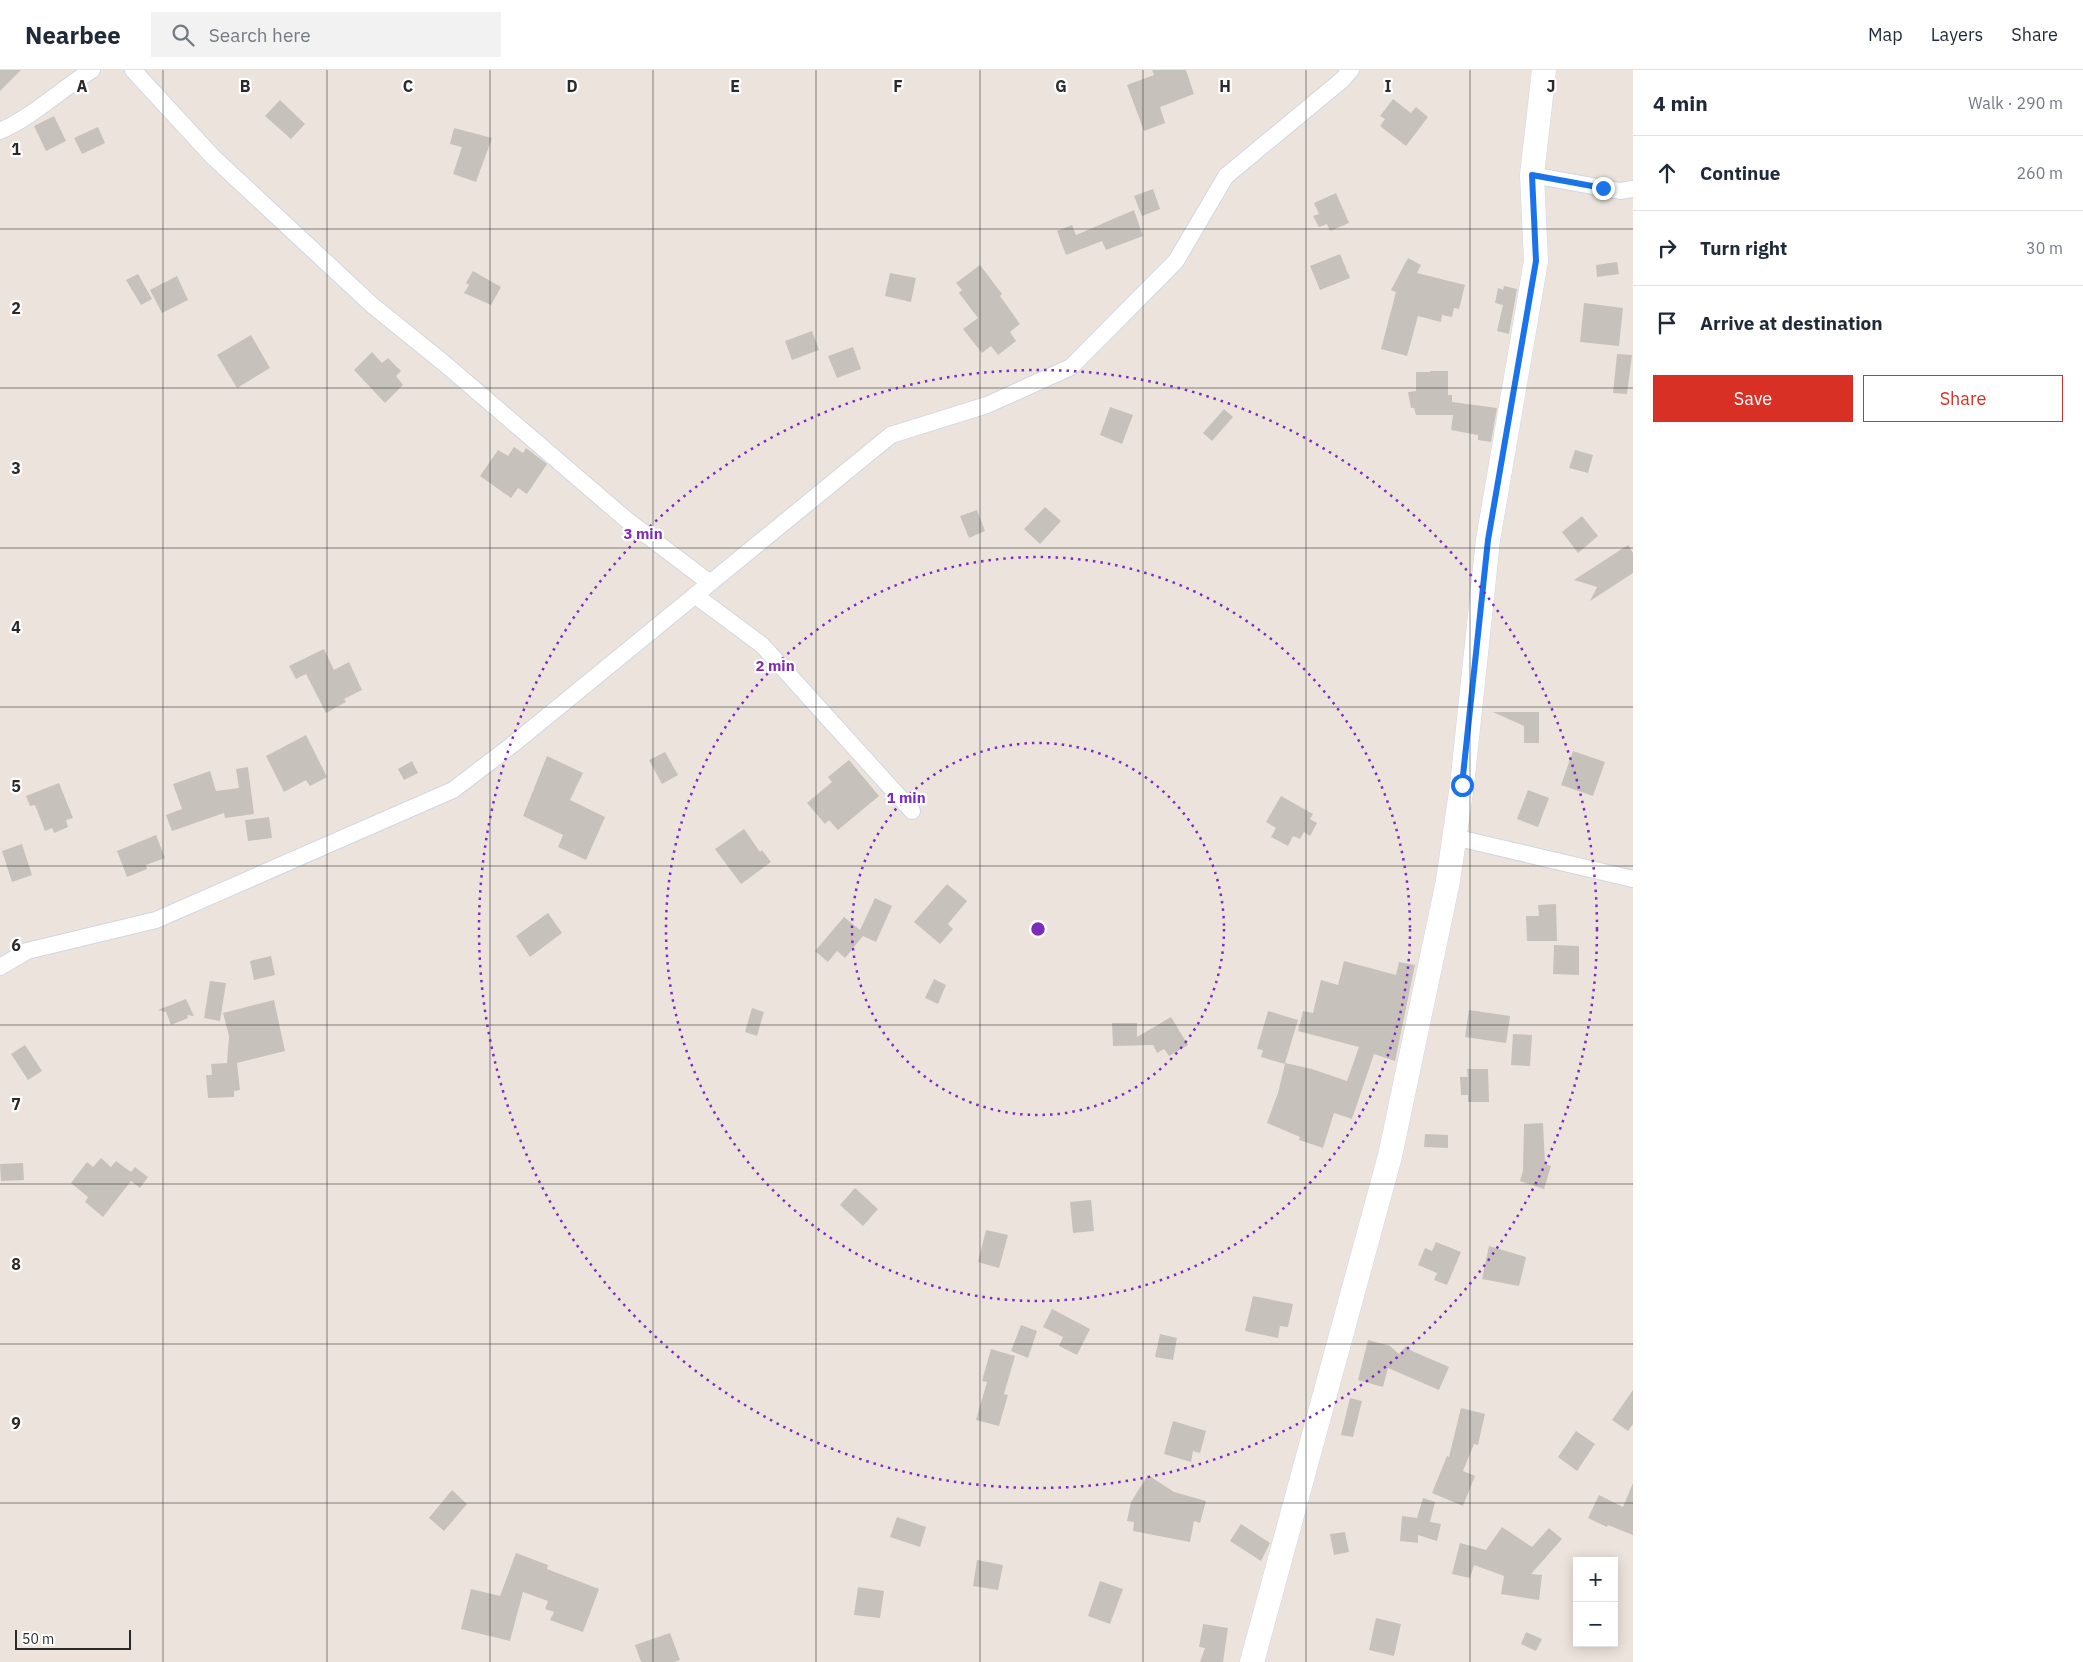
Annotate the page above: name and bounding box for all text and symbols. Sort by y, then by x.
search box [151,12,501,57]
text: Nearbee [25,19,121,51]
icon: search [169,21,197,49]
text: Search here [209,23,311,47]
text: Map [1868,23,1903,46]
text: Layers [1931,23,1983,46]
text: Share [2011,23,2058,46]
text: A [77,76,88,96]
text: B [240,76,251,96]
text: C [403,76,413,96]
text: D [566,76,578,96]
text: E [730,76,740,96]
text: F [893,76,903,96]
text: G [1055,76,1067,96]
text: H [1219,76,1231,96]
text: I [1385,76,1392,96]
text: J [1547,76,1555,96]
text: 4 min [1653,89,1708,117]
text: Walk · 290 m [1968,93,2063,113]
text: 1 [11,139,21,159]
icon: ahead [1653,159,1681,187]
text: Continue [1700,161,1780,185]
text: 260 m [2016,163,2063,183]
route end [1592,177,1615,200]
icon: right [1653,234,1681,262]
text: Turn right [1700,236,1787,260]
text: 30 m [2026,238,2063,258]
text: 2 [11,298,21,318]
icon: arrive [1653,309,1681,337]
text: Arrive at destination [1700,311,1883,335]
button: Save [1653,375,1853,422]
button: Share [1863,375,2063,422]
text: 3 [11,458,21,478]
text: 3 min [623,524,663,543]
text: 4 [11,617,21,637]
text: 2 min [755,656,795,675]
route start [1451,774,1474,797]
text: 5 [11,776,21,796]
text: 1 min [886,788,926,807]
centre of rings [1029,920,1047,938]
text: 6 [11,935,21,955]
text: 7 [11,1094,21,1114]
text: 8 [11,1254,21,1274]
text: 9 [11,1413,21,1433]
map controls [1573,1557,1618,1647]
button: + [1573,1557,1618,1602]
button: − [1573,1602,1618,1647]
scale bar [15,1627,131,1650]
text: 50 m [22,1630,54,1648]

